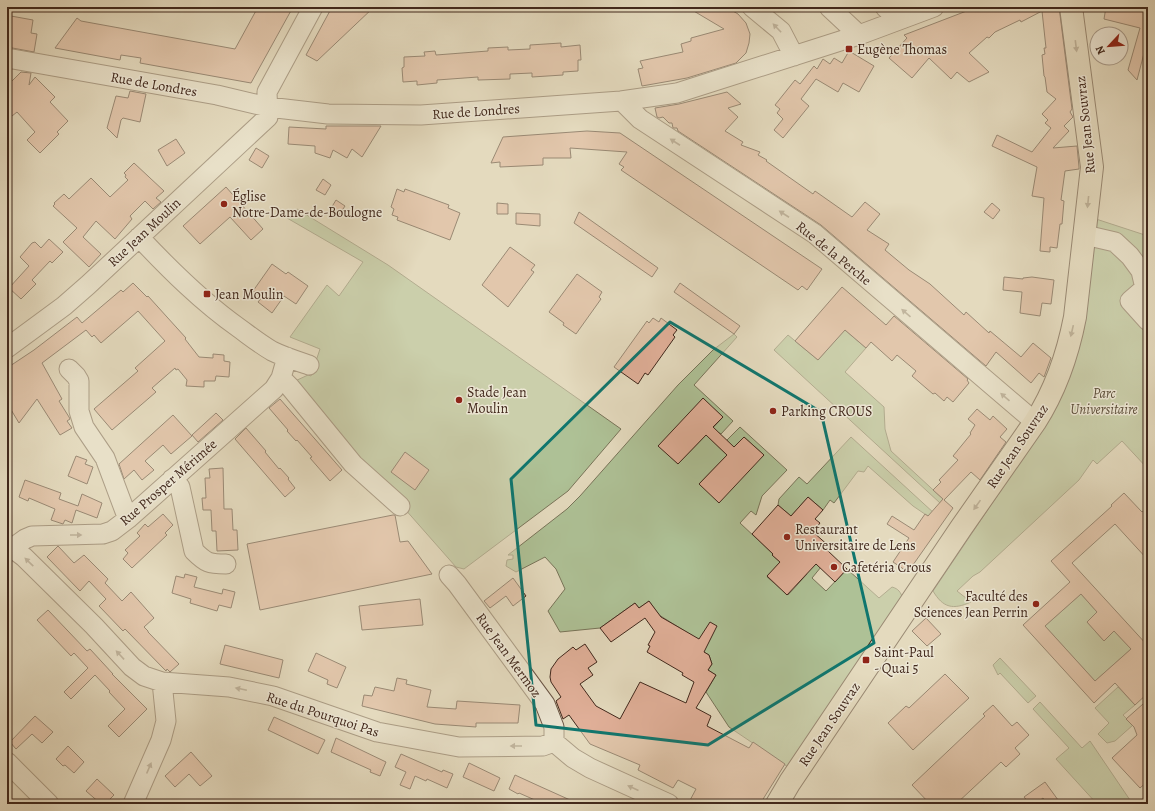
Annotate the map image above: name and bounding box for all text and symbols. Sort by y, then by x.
one-way arrow [772,23,782,33]
north arrow [1089,26,1129,66]
place label: Eugène Thomas [857,40,947,59]
one-way arrow [1073,40,1079,52]
text: N [1092,43,1109,57]
marker: Eugène Thomas [844,44,854,54]
street label: Rue de Londres [109,68,199,101]
street label: Rue Jean Souvraz [1071,75,1100,175]
street label: Rue de Londres [432,99,520,124]
one-way arrow [669,139,681,146]
place label: Église Notre-Dame-de-Boulogne [232,187,382,222]
street label: Rue Jean Moulin [104,193,185,271]
one-way arrow [1085,196,1092,209]
marker: Église Notre-Dame-de-Boulogne [219,199,229,209]
one-way arrow [779,210,789,218]
street label: Rue de la Perche [792,217,876,290]
place label: Jean Moulin [215,285,284,304]
marker: Jean Moulin [202,289,212,299]
one-way arrow [902,309,911,318]
one-way arrow [1069,325,1075,338]
place label: Stade Jean Moulin [467,383,527,418]
park label: Parc Universitaire [1070,384,1138,419]
one-way arrow [1000,393,1010,402]
marker: Stade Jean Moulin [454,395,464,405]
street label: Rue Jean Souvraz [982,400,1053,492]
place label: Parking CROUS [781,402,873,421]
marker: Parking CROUS [768,406,778,416]
street label: Rue Prosper Mérimée [116,435,221,530]
one-way arrow [973,500,981,511]
place label: Restaurant Universitaire de Lens [795,520,916,555]
one-way arrow [70,532,83,538]
marker: Restaurant Universitaire de Lens [782,532,792,542]
one-way arrow [24,557,34,567]
place label: Cafetéria Crous [842,558,931,577]
marker: Cafetéria Crous [829,562,839,572]
place label: Faculté des Sciences Jean Perrin [914,587,1028,622]
marker: Faculté des Sciences Jean Perrin [1031,599,1041,609]
street label: Rue Jean Mermoz [471,609,546,701]
place label: Saint-Paul - Quai 5 [874,643,934,678]
one-way arrow [116,649,125,660]
marker: Saint-Paul - Quai 5 [861,655,871,665]
street label: Rue Jean Souvraz [794,678,865,770]
one-way arrow [234,686,247,692]
street label: Rue du Pourquoi Pas [264,687,382,742]
one-way arrow [509,743,522,749]
one-way arrow [146,763,152,774]
one-way arrow [628,785,639,791]

